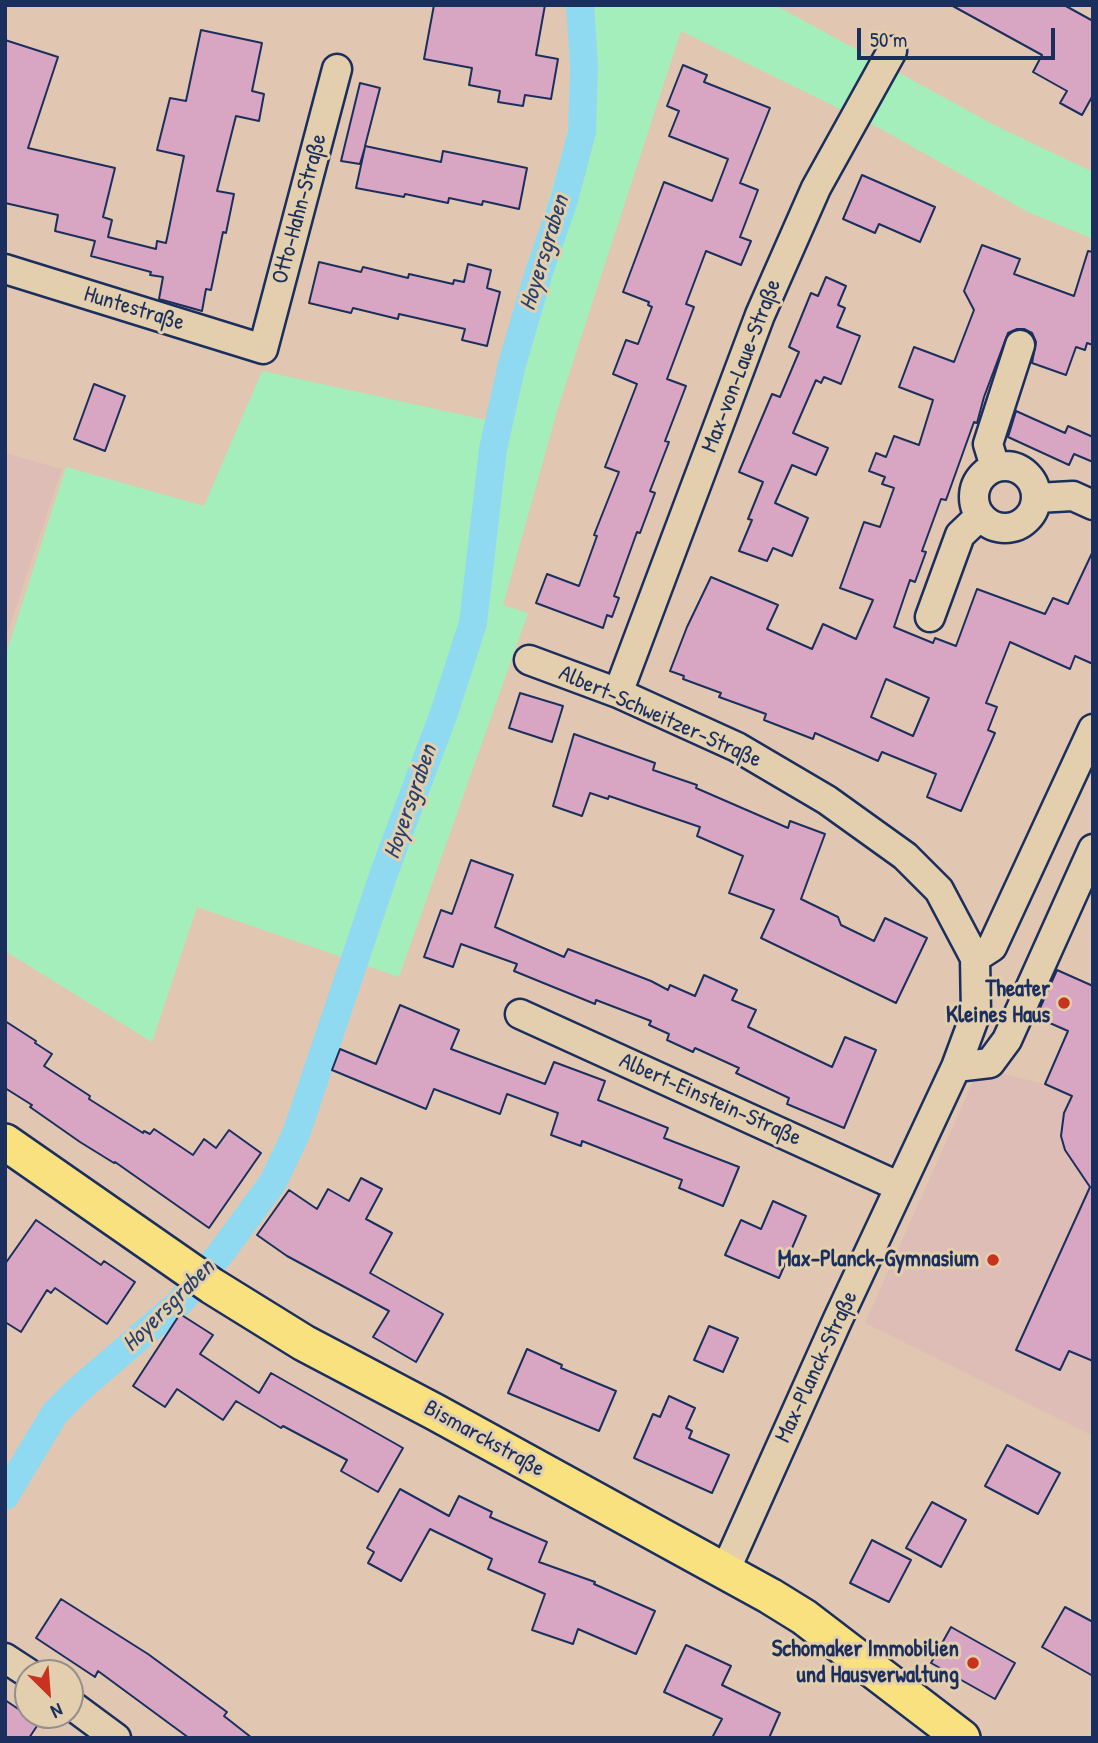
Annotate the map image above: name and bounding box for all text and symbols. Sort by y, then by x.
scale bar [860,14,1058,58]
text: 50 m [870,25,907,54]
street label: Otto-Hahn-Straße [267,131,333,287]
water label: Hoyersgraben [514,192,576,314]
street label: Max-von-Laue-Straße [696,275,788,457]
street label: Huntestraße [81,281,187,337]
street label: Albert-Schweitzer-Straße [554,660,766,774]
water label: Hoyersgraben [378,741,444,863]
place label: Theater Kleines Haus [946,976,1050,1030]
marker: Theater Kleines Haus [1056,995,1072,1011]
street label: Albert-Einstein-Straße [615,1047,805,1153]
place label: Max-Planck-Gymnasium [778,1246,979,1274]
marker: Max-Planck-Gymnasium [985,1252,1001,1268]
water label: Hoyersgraben [117,1254,221,1358]
street label: Max-Planck-Straße [770,1287,864,1447]
street label: Bismarckstraße [419,1395,549,1483]
place label: Schomaker Immobilien und Hausverwaltung [772,1636,959,1690]
marker: Schomaker Immobilien und Hausverwaltung [965,1655,981,1671]
north arrow [14,1659,84,1729]
text: N [47,1697,67,1725]

